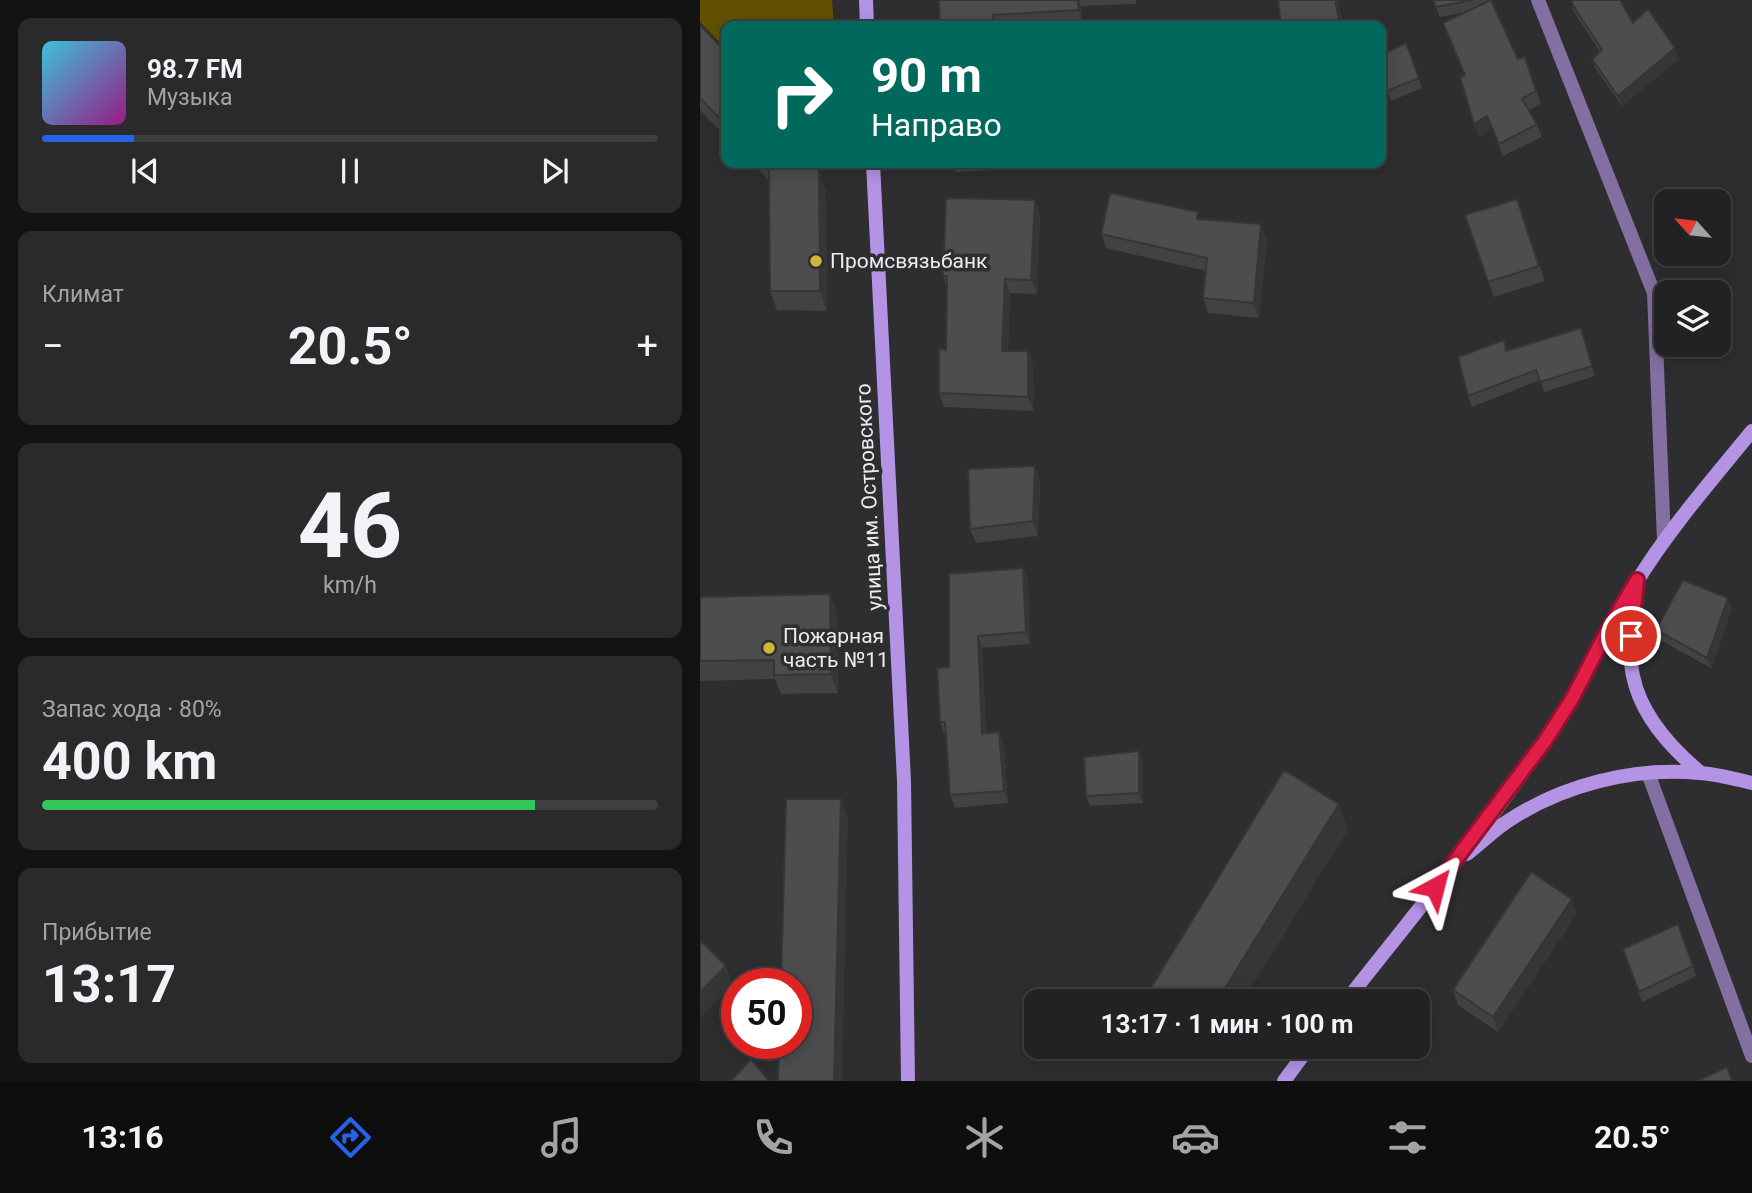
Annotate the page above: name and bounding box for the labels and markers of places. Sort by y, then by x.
place label: Промсвязьбанк [830,249,988,273]
marker: Промсвязьбанк [808,253,824,269]
pin [1601,606,1661,666]
place label: Пожарная часть №11 [783,624,889,672]
marker: Пожарная часть №11 [761,640,777,656]

